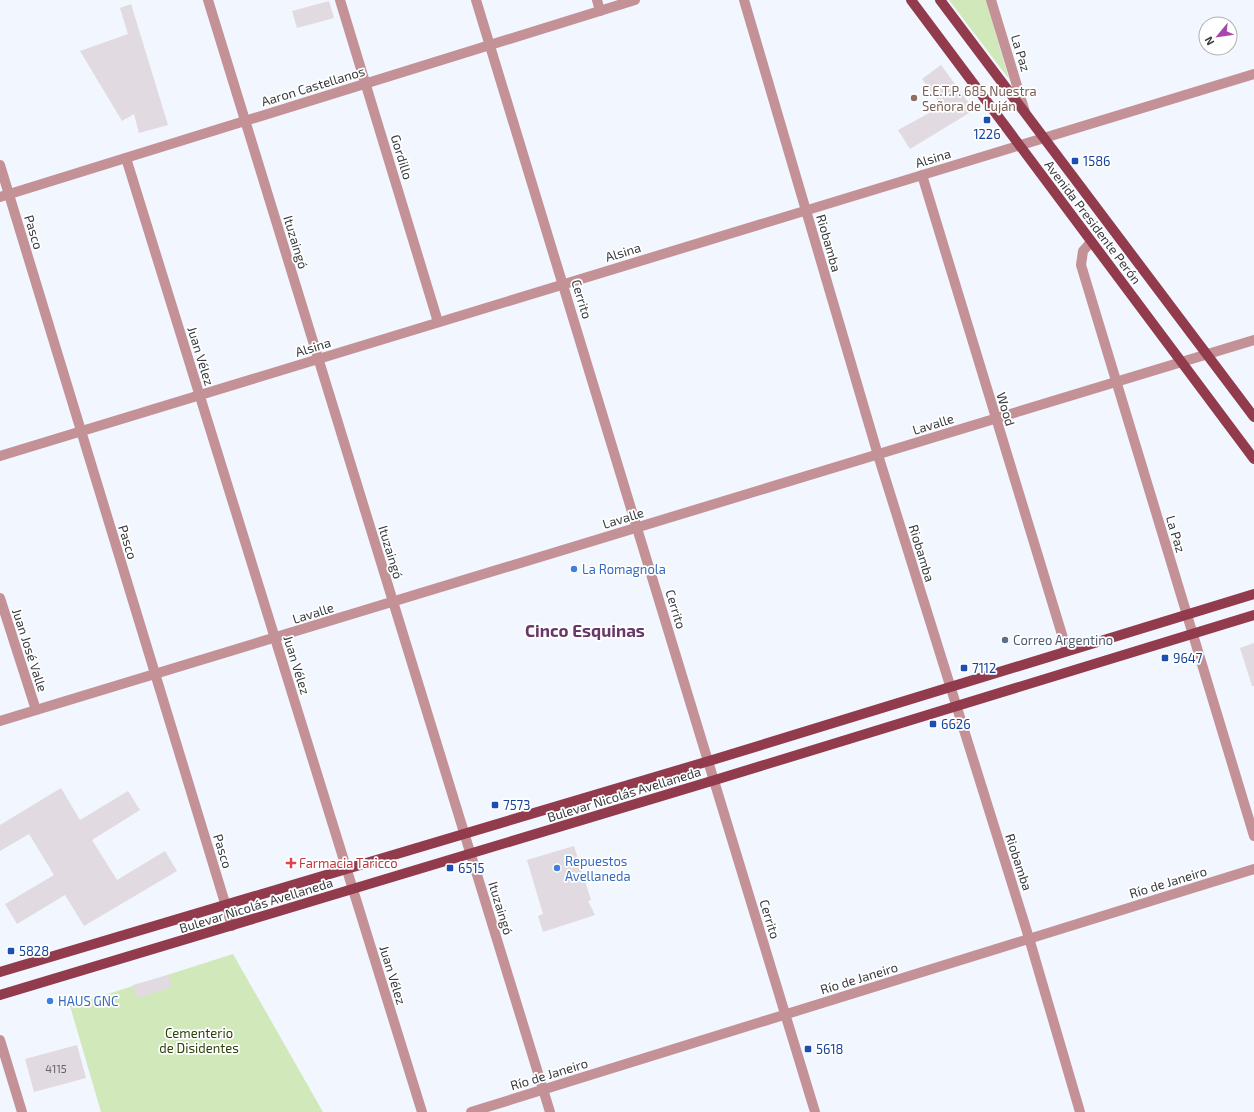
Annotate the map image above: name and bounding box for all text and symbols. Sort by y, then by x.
north arrow [1198,16,1238,56]
street label: La Paz [1008,32,1034,74]
text: N [1201,34,1216,48]
street label: Aaron Castellanos [259,63,367,109]
place label: E.E.T.P. 685 Nuestra Señora de Luján [922,83,1037,114]
marker: E.E.T.P. 685 Nuestra Señora de Luján [909,93,919,103]
marker: 1226 [982,115,992,125]
place label: 1226 [973,126,1001,142]
street label: Gordillo [388,132,416,182]
street label: Alsina [913,145,953,171]
place label: 1586 [1083,153,1110,169]
marker: 1586 [1070,156,1080,166]
street label: Avenida Presidente Perón [1041,157,1145,287]
street label: Riobamba [813,212,845,274]
street label: Pasco [21,213,47,251]
street label: Ituzaingó [280,213,312,271]
street label: Alsina [603,239,643,265]
street label: Cerrito [568,277,596,321]
street label: Juan Vélez [184,325,218,387]
street label: Alsina [293,334,333,360]
street label: Wood [993,390,1019,428]
street label: Lavalle [910,410,956,438]
street label: Lavalle [600,504,646,532]
street label: La Paz [1163,513,1189,555]
street label: Riobamba [906,522,938,584]
street label: Pasco [115,523,141,561]
street label: Ituzaingó [375,523,407,581]
place label: La Romagnola [582,561,666,577]
marker: La Romagnola [569,564,579,574]
street label: Cerrito [662,587,690,631]
street label: Lavalle [290,599,336,627]
street label: Juan José Valle [9,606,51,694]
district label: Cinco Esquinas [525,620,645,640]
place label: Correo Argentino [1013,632,1113,648]
street label: Juan Vélez [280,634,314,696]
marker: Correo Argentino [1000,635,1010,645]
place label: 9647 [1173,650,1203,666]
marker: 9647 [1160,653,1170,663]
place label: 7112 [972,660,996,676]
marker: 7112 [959,663,969,673]
place label: 6626 [941,716,971,732]
marker: 6626 [928,719,938,729]
street label: Bulevar Nicolás Avellaneda [545,763,703,825]
place label: 7573 [503,797,531,813]
marker: 7573 [490,800,500,810]
street label: Riobamba [1002,831,1036,893]
street label: Pasco [210,832,236,870]
place label: Repuestos Avellaneda [565,853,631,884]
place label: Farmacia Taricco [299,855,398,871]
marker: Farmacia Taricco [286,858,296,868]
place label: 6515 [458,860,485,876]
marker: 6515 [445,863,455,873]
marker: Repuestos Avellaneda [552,863,562,873]
street label: Río de Janeiro [1127,863,1209,901]
street label: Bulevar Nicolás Avellaneda [177,874,335,936]
street label: Ituzaingó [485,879,517,937]
street label: Cerrito [756,897,784,941]
place label: 5828 [19,943,49,959]
street label: Juan Vélez [376,944,410,1006]
marker: 5828 [6,946,16,956]
street label: Río de Janeiro [818,959,900,997]
place label: HAUS GNC [58,993,118,1009]
marker: HAUS GNC [45,996,55,1006]
park label: Cementerio de Disidentes [159,1025,239,1056]
place label: 5618 [816,1041,843,1057]
marker: 5618 [803,1044,813,1054]
street label: Río de Janeiro [508,1055,590,1093]
house number: 4115 [45,1062,67,1075]

